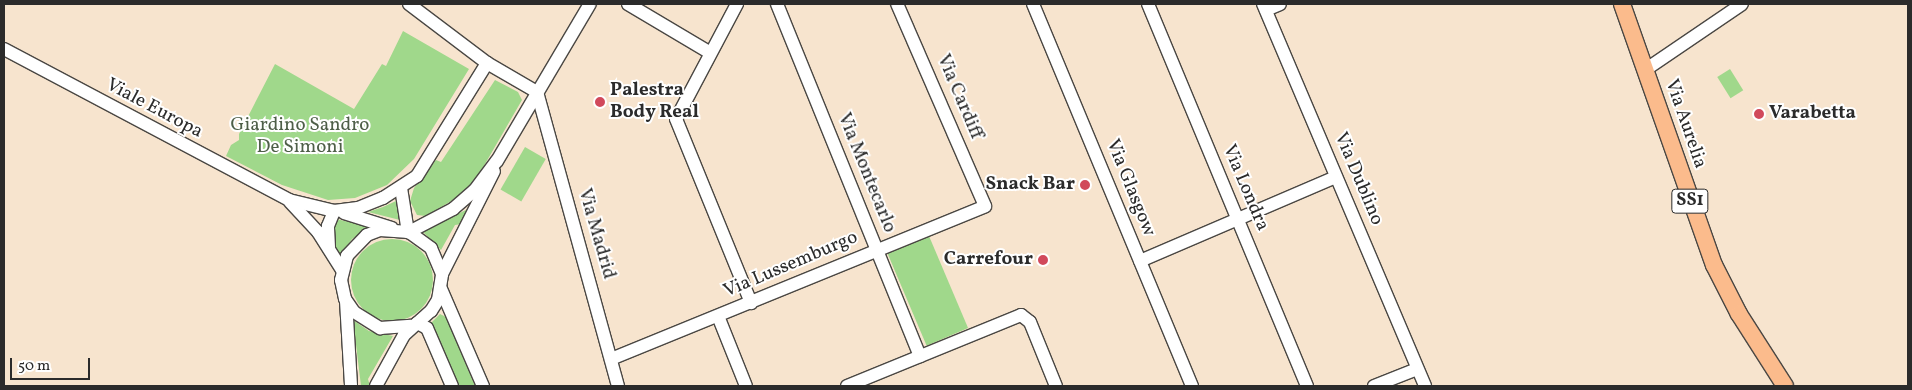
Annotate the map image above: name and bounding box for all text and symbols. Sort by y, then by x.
street label: Via Cardiff [931,51,987,143]
street label: Viale Europa [102,74,206,144]
street label: Via Aurelia [1659,77,1711,171]
place label: Palestra Body Real [610,80,699,124]
marker: Palestra Body Real [594,96,606,108]
place label: Varabetta [1769,103,1856,125]
marker: Varabetta [1753,108,1765,120]
street label: Via Montecarlo [832,110,900,236]
park label: Giardino Sandro De Simoni [231,115,369,159]
street label: Via Dublino [1328,129,1388,229]
street label: Via Glasgow [1100,136,1160,240]
street label: Via Londra [1217,142,1273,234]
place label: Snack Bar [985,174,1075,196]
marker: Snack Bar [1079,179,1091,191]
street label: Via Madrid [572,186,620,282]
road number: SS1 [1671,186,1709,217]
street label: Via Lussemburgo [721,226,861,304]
place label: Carrefour [944,249,1033,271]
marker: Carrefour [1037,254,1049,266]
scale bar [12,348,92,380]
text: 50 m [18,356,50,377]

